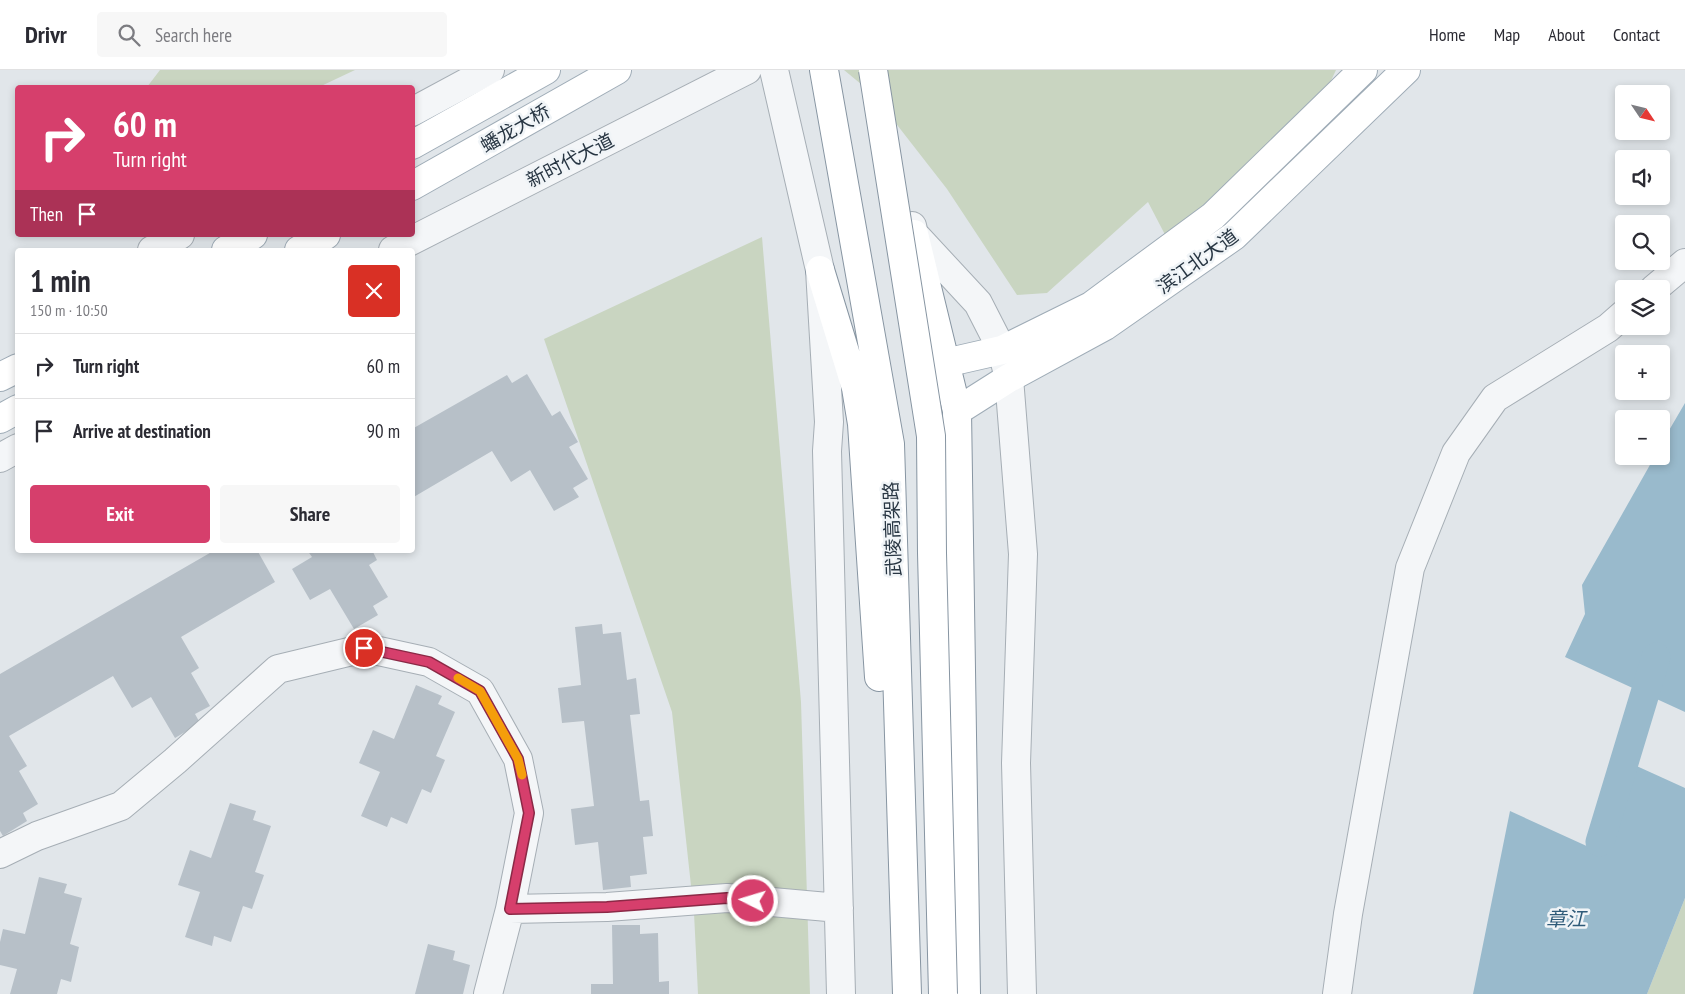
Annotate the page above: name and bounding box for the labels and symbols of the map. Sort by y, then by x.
north arrow [1615,85,1670,140]
street label: 蟠龙大桥 [476,99,554,157]
street label: 新时代大道 [522,128,618,192]
street label: 滨江北大道 [1152,223,1242,299]
street label: 武陵高架路 [878,481,906,577]
pin [343,627,385,669]
position arrow [726,874,778,926]
water label: 章江 [1546,906,1588,932]

